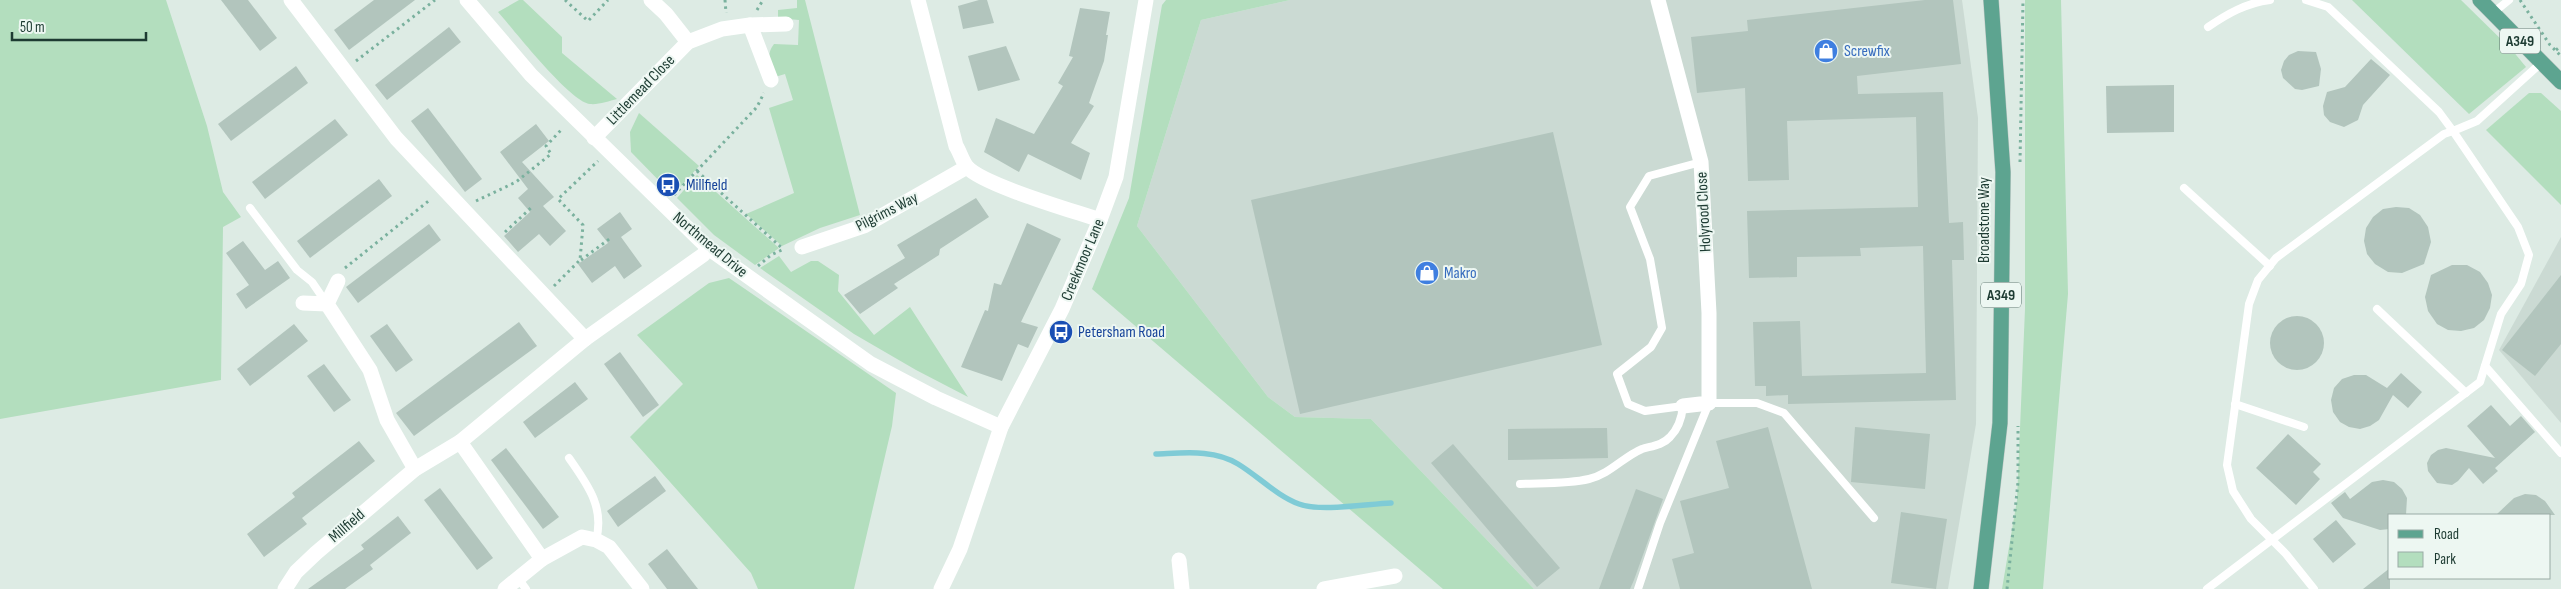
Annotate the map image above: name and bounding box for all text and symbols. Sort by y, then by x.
scale bar [12,10,146,42]
text: 50 m [20,18,45,37]
road number: A349 [2500,28,2540,54]
shop icon: Screwfix [1813,38,1839,64]
place label: Screwfix [1844,42,1890,61]
street label: Littlemead Close [603,51,679,129]
street label: Holyrood Close [1692,171,1716,253]
bus stop icon: Millfield [655,172,681,198]
place label: Millfield [686,176,728,195]
street label: Broadstone Way [1975,177,1994,263]
street label: Pilgrims Way [853,188,921,236]
street label: Northmead Drive [669,208,751,282]
street label: Creekmoor Lane [1057,216,1109,304]
shop icon: Makro [1414,260,1440,286]
place label: Makro [1444,264,1477,283]
road number: A349 [1981,282,2021,308]
bus stop icon: Petersham Road [1048,319,1074,345]
place label: Petersham Road [1078,323,1165,342]
street label: Millfield [325,505,369,547]
legend [2388,514,2551,579]
text: Road [2434,525,2459,544]
text: Park [2434,550,2456,569]

